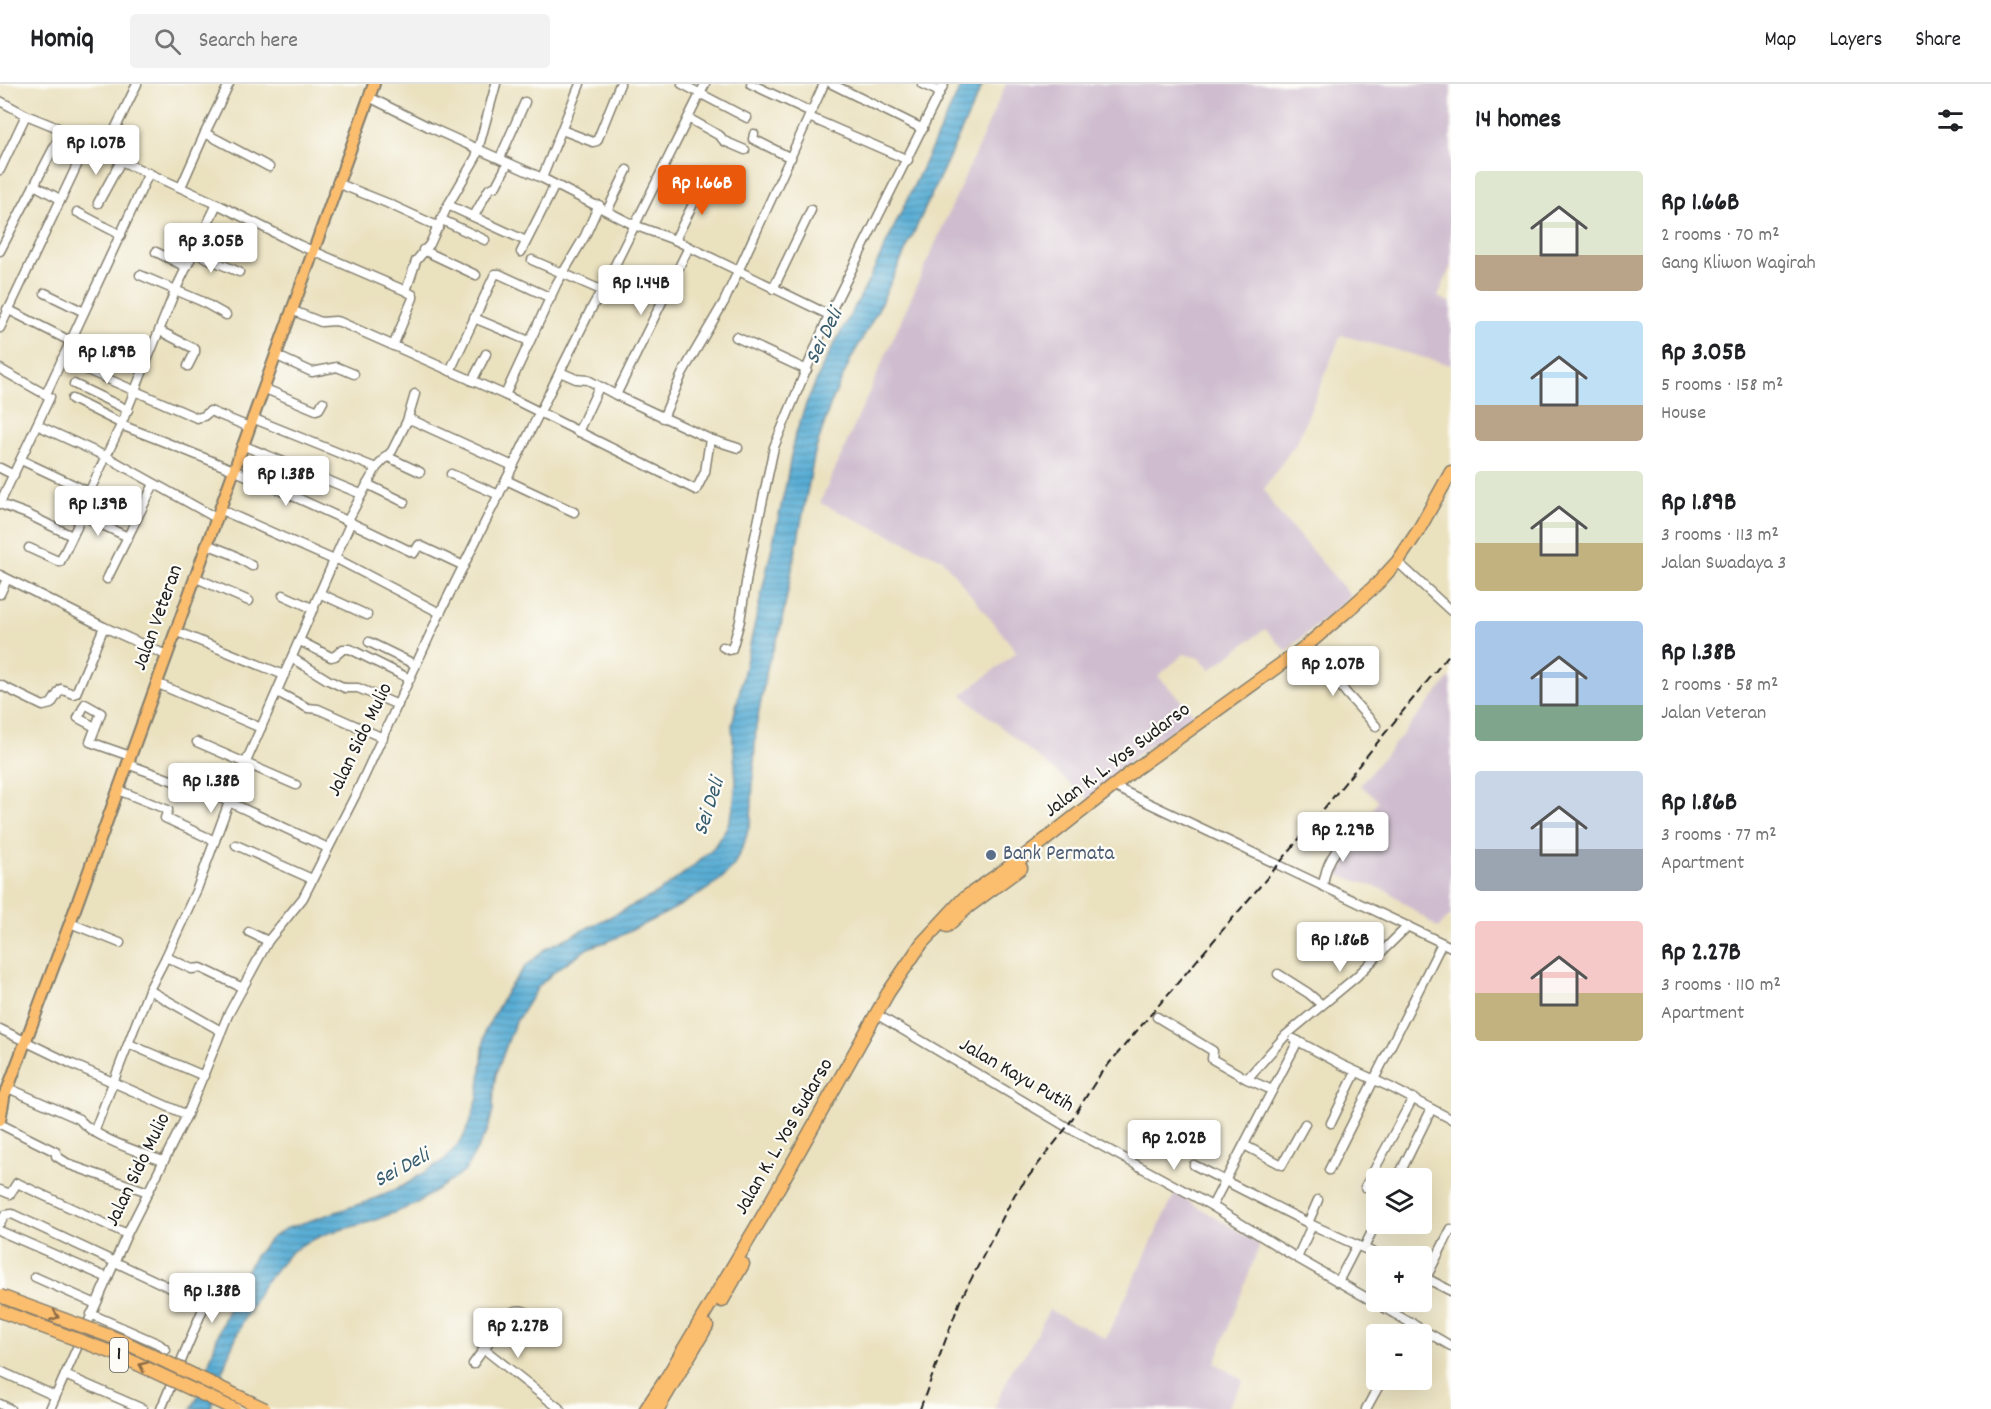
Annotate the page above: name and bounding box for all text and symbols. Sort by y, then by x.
search box [130,14,550,68]
text: Homiq [30,21,94,61]
icon: search [151,25,184,58]
text: Search here [199,26,298,57]
text: Map [1765,26,1796,56]
text: Layers [1829,26,1882,56]
text: Share [1915,26,1961,56]
text: 14 homes [1475,102,1561,139]
icon: filters [1934,104,1967,137]
pin: Rp 1.07B [34,125,158,176]
text: Rp 1.07B [66,130,126,158]
pin: Rp 1.66B [640,165,764,216]
text: Rp 1.66B [672,170,732,198]
text: Rp 1.66B [1661,185,1739,222]
icon: home [1523,195,1595,267]
text: 2 rooms · 70 m² [1661,222,1780,250]
pin: Rp 3.05B [149,223,273,274]
text: Rp 3.05B [178,228,244,256]
text: Gang Kliwon Wagirah [1661,250,1816,278]
pin: Rp 1.44B [579,265,703,316]
text: Rp 1.44B [612,270,670,298]
water label: Sei Deli [798,301,853,370]
pin: Rp 1.89B [45,334,169,385]
text: Rp 3.05B [1661,335,1746,372]
text: Rp 1.89B [78,339,136,367]
icon: home [1523,345,1595,417]
text: 5 rooms · 158 m² [1661,372,1783,400]
text: House [1661,400,1706,428]
pin: Rp 1.38B [224,456,348,507]
text: Rp 1.38B [257,461,315,489]
text: Rp 1.89B [1661,485,1736,522]
pin: Rp 1.39B [36,486,160,537]
text: Rp 1.39B [69,491,127,519]
icon: home [1523,495,1595,567]
text: 3 rooms · 113 m² [1661,522,1779,550]
text: Jalan Swadaya 3 [1661,550,1786,578]
street label: Jalan Veteran [126,561,192,675]
text: Rp 1.38B [1661,635,1736,672]
icon: home [1523,645,1595,717]
pin: Rp 2.07B [1271,646,1395,697]
text: Rp 2.07B [1301,651,1365,679]
text: 2 rooms · 58 m² [1661,672,1778,700]
street label: Jalan Sido Mulio [320,678,402,802]
street label: Jalan K. L. Yos Sudarso [1039,696,1197,826]
text: Jalan Veteran [1661,700,1766,728]
pin: Rp 1.38B [149,763,273,814]
text: Rp 1.38B [182,768,240,796]
water label: Sei Deli [686,771,735,840]
text: Rp 1.86B [1661,785,1737,822]
icon: home [1523,795,1595,867]
pin: Rp 2.29B [1281,812,1405,863]
text: Rp 2.29B [1312,817,1374,845]
text: 3 rooms · 77 m² [1661,822,1777,850]
place label: Bank Permata [1003,840,1116,870]
marker: Bank Permata [984,848,998,862]
text: Apartment [1661,850,1744,878]
pin: Rp 1.86B [1278,922,1402,973]
text: Rp 1.86B [1311,927,1369,955]
text: Rp 2.27B [1661,935,1741,972]
icon: home [1523,945,1595,1017]
text: 3 rooms · 110 m² [1661,972,1781,1000]
text: Apartment [1661,1000,1744,1028]
street label: Jalan Kayu Putih [953,1031,1079,1121]
street label: Jalan K. L. Yos Sudarso [728,1053,842,1221]
street label: Jalan Sido Mulio [98,1108,180,1232]
pin: Rp 2.02B [1112,1120,1236,1171]
text: Rp 2.02B [1142,1125,1206,1153]
water label: Sei Deli [369,1140,438,1196]
map controls [1366,1168,1432,1390]
button: layers [1366,1168,1432,1234]
button: + [1366,1246,1432,1312]
pin: Rp 1.38B [150,1273,274,1324]
text: Rp 1.38B [183,1278,241,1306]
one-way arrow [49,1308,60,1321]
pin: Rp 2.27B [456,1308,580,1359]
text: Rp 2.27B [487,1313,549,1341]
button: − [1366,1324,1432,1390]
road number: 1 [110,1338,128,1372]
one-way arrow [139,1361,150,1373]

